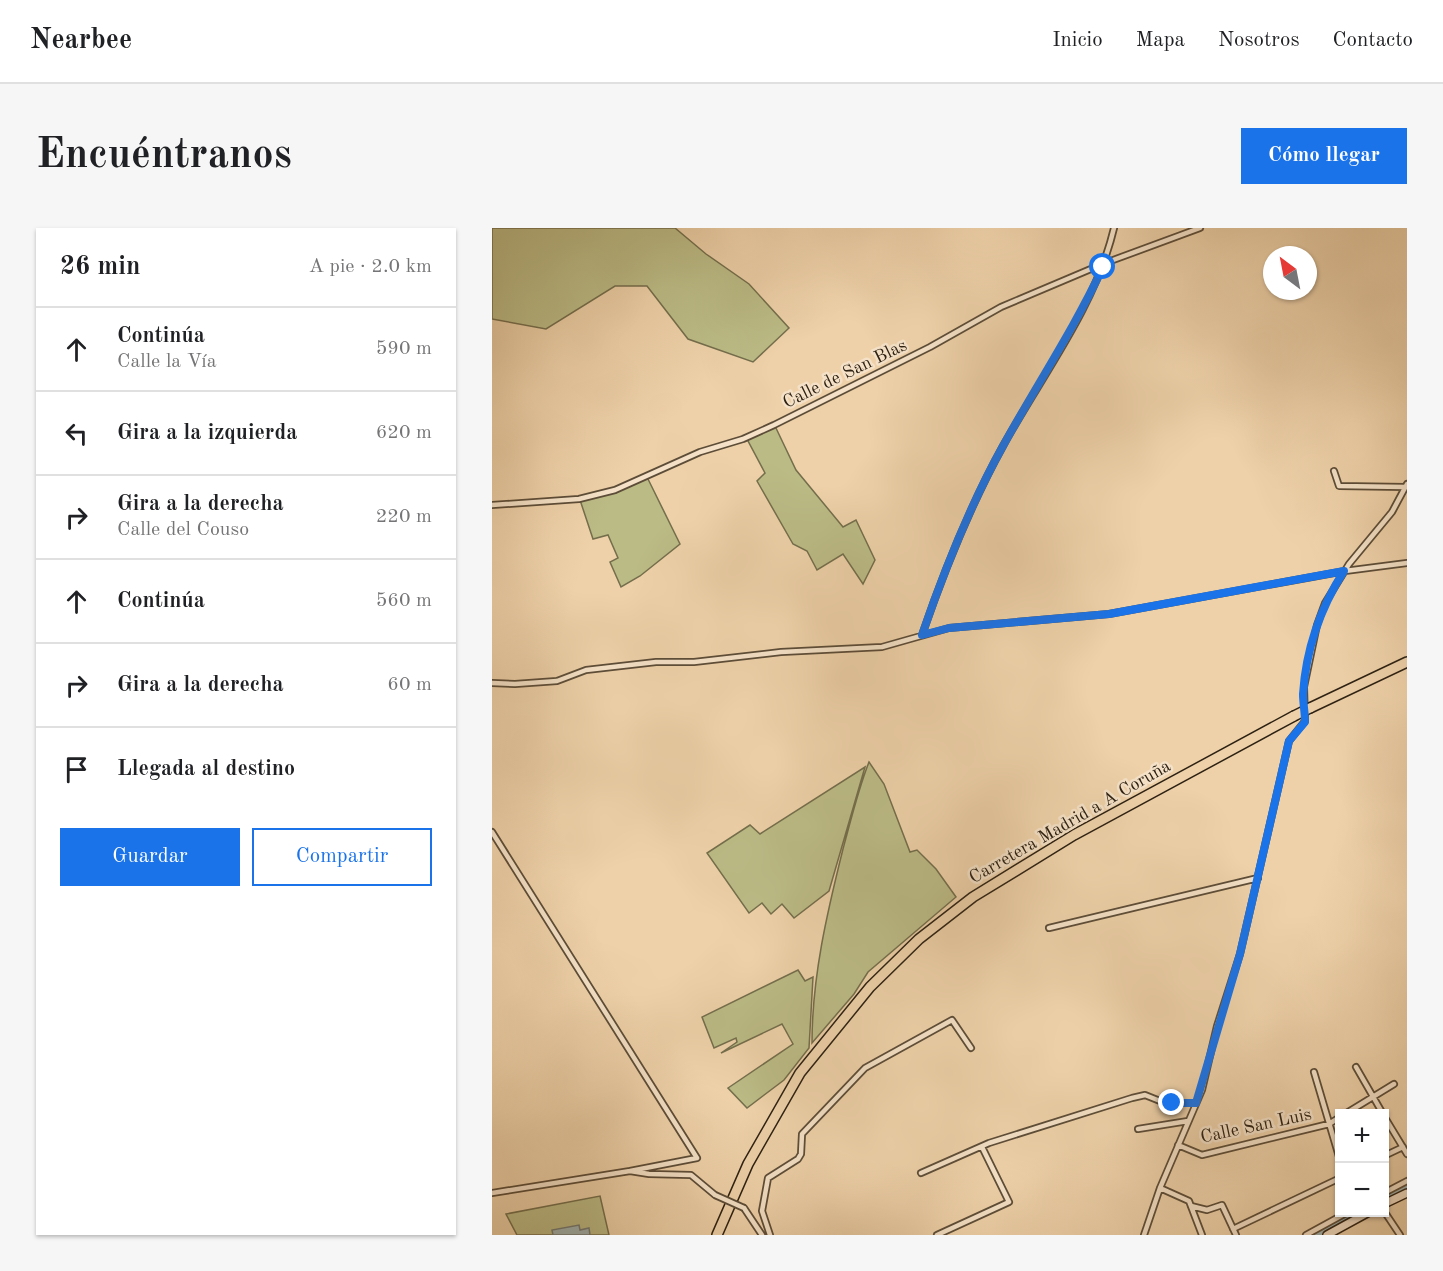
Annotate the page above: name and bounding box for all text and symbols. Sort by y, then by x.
text: Nearbee [30,27,132,55]
text: Inicio [1052,30,1103,51]
text: Mapa [1136,30,1185,51]
text: Nosotros [1218,30,1300,51]
text: Contacto [1333,30,1413,51]
button: Cómo llegar [1241,128,1407,184]
text: Encuéntranos [36,135,292,177]
north arrow [1263,246,1317,300]
route start [1089,253,1115,279]
text: 26 min [60,254,140,280]
text: A pie · 2.0 km [309,257,432,277]
text: Continúa [117,325,205,347]
icon: ahead [60,333,93,366]
street label: Calle de San Blas [780,336,910,412]
text: 590 m [376,339,432,359]
text: Calle la Vía [117,352,217,372]
icon: left [60,417,93,450]
text: Gira a la izquierda [117,422,297,444]
text: 620 m [376,423,432,443]
text: Gira a la derecha [117,493,284,515]
icon: right [60,501,93,534]
text: 220 m [376,507,432,527]
text: Calle del Couso [117,520,249,540]
icon: ahead [60,585,93,618]
text: Continúa [117,590,205,612]
text: 560 m [376,591,432,611]
icon: right [60,669,93,702]
text: Gira a la derecha [117,674,284,696]
text: 60 m [387,675,432,695]
icon: arrive [60,753,93,786]
street label: Carretera Madrid a A Coruña [966,757,1174,887]
text: Llegada al destino [117,758,295,780]
button: Guardar [60,828,240,886]
button: Compartir [252,828,432,886]
route end [1158,1089,1184,1115]
street label: Calle San Luis [1199,1105,1313,1147]
map controls [1335,1109,1389,1217]
button: + [1335,1109,1389,1163]
button: − [1335,1163,1389,1217]

